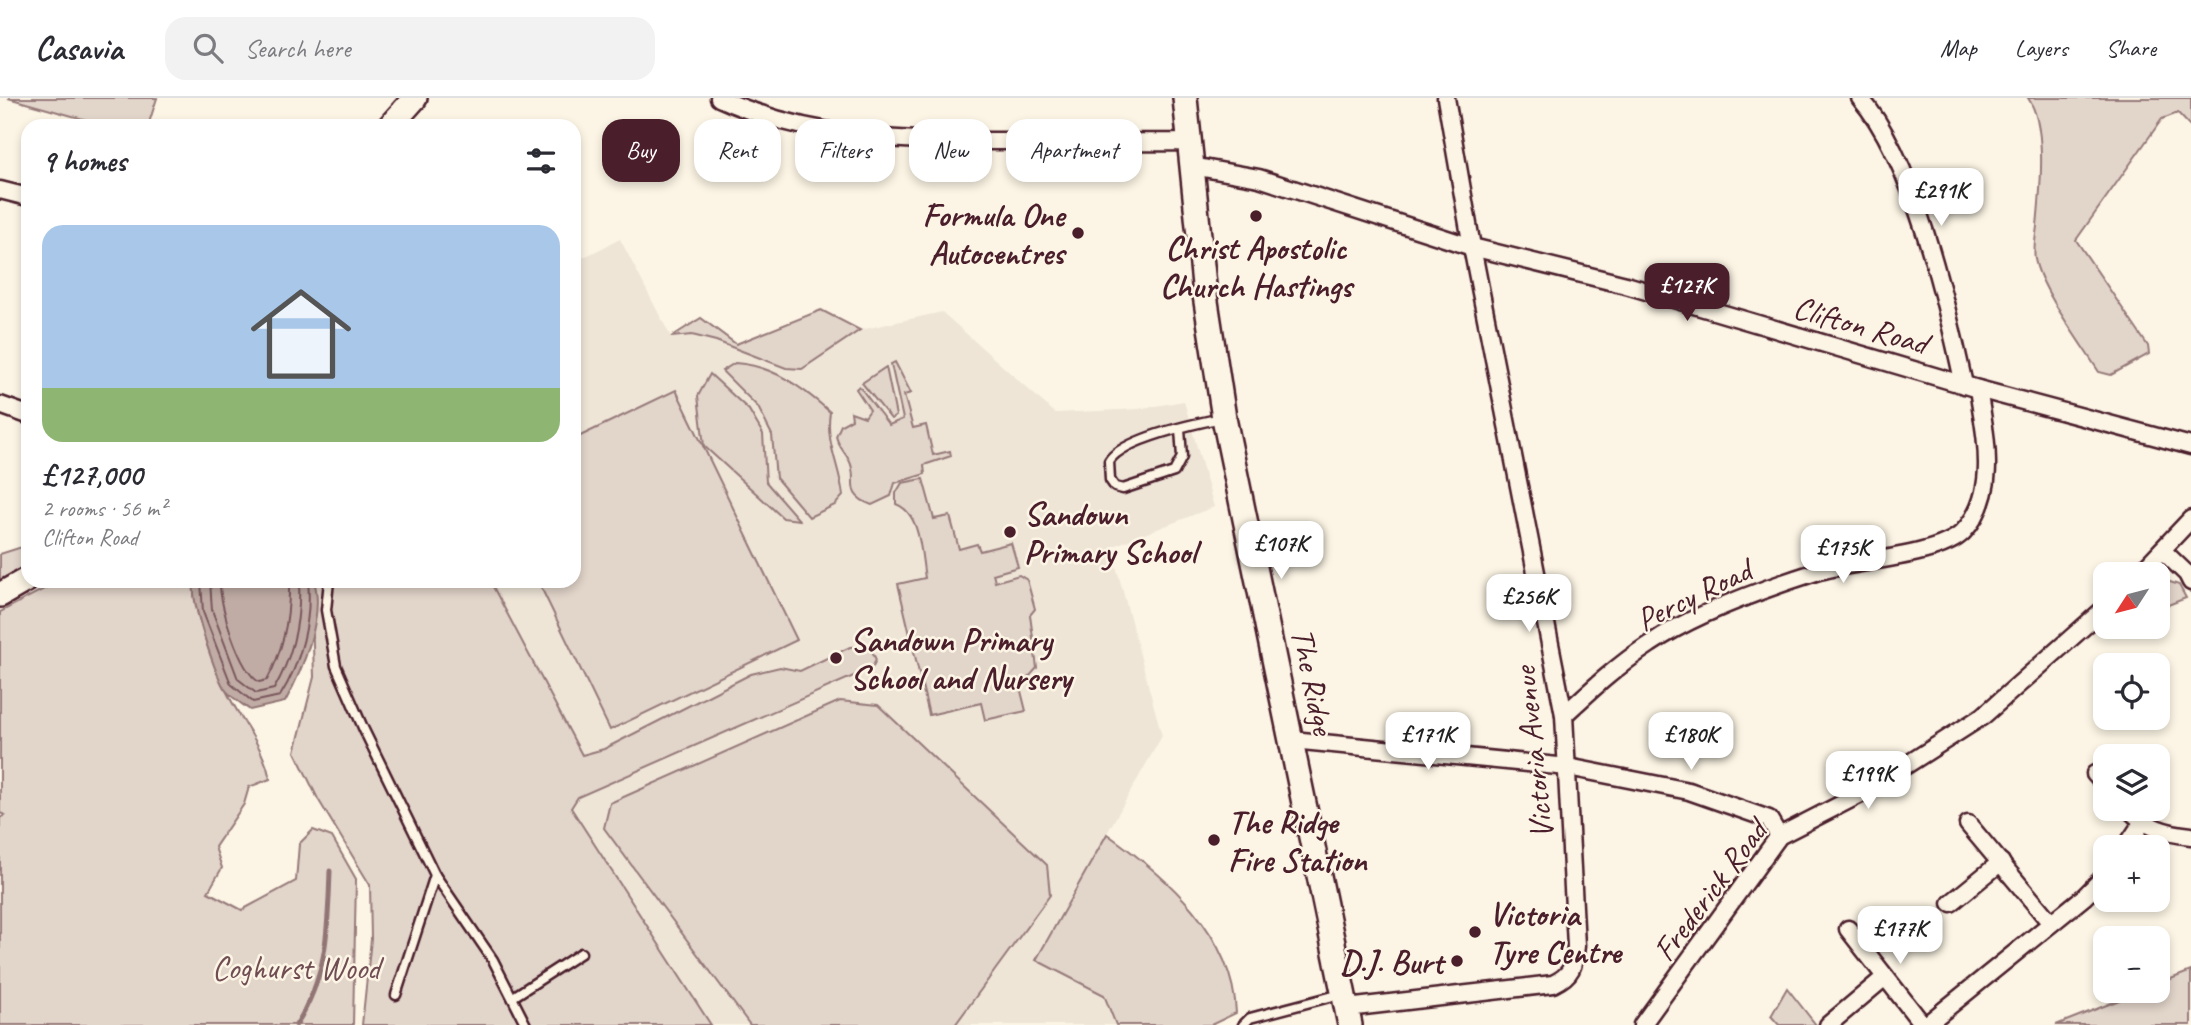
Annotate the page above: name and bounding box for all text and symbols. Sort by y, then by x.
search box [165,17,655,80]
text: Casavia [35,27,123,69]
icon: search [189,29,227,67]
text: Search here [245,32,351,65]
text: Map [1940,33,1977,63]
text: Layers [2015,33,2068,63]
text: Share [2106,33,2156,63]
chip: Buy [602,119,680,182]
chip: Rent [694,119,781,182]
chip: Filters [795,119,895,182]
chip: New [909,119,992,182]
chip: Apartment [1006,119,1142,182]
text: 9 homes [42,142,126,180]
icon: filters [522,142,560,180]
pin: £291K [1892,169,1990,228]
text: £291K [1915,176,1967,205]
place label: Formula One Autocentres [923,194,1067,274]
marker: Christ Apostolic Church Hastings [1248,208,1264,224]
marker: Formula One Autocentres [1070,225,1086,241]
place label: Christ Apostolic Church Hastings [1160,227,1355,307]
pin: £127K [1638,264,1736,323]
icon: home [238,271,364,397]
text: £127K [1661,271,1714,300]
street label: Clifton Road [1789,286,1937,365]
text: £127,000 [42,456,142,494]
place label: Sandown Primary School [1024,493,1202,573]
text: 2 rooms · 56 m² [42,494,166,523]
pin: £107K [1232,522,1330,581]
text: Clifton Road [42,523,138,552]
marker: Sandown Primary School [1002,524,1018,540]
pin: £175K [1794,526,1892,585]
text: £107K [1255,529,1308,558]
text: £175K [1817,533,1869,562]
street label: Percy Road [1629,547,1762,641]
north arrow [2093,562,2170,639]
map controls [2093,562,2170,1003]
pin: £256K [1480,574,1578,634]
text: £256K [1502,582,1556,611]
place label: Sandown Primary School and Nursery [850,619,1075,699]
street label: The Ridge [1281,624,1345,741]
marker: Sandown Primary School and Nursery [828,650,844,666]
button: locate [2093,653,2170,730]
street label: Victoria Avenue [1503,662,1563,841]
pin: £171K [1379,712,1477,772]
pin: £180K [1642,712,1740,772]
text: £171K [1402,720,1455,749]
text: £180K [1664,720,1718,749]
button: layers [2093,744,2170,821]
pin: £199K [1819,752,1917,811]
text: £199K [1842,759,1894,788]
place label: The Ridge Fire Station [1228,801,1367,881]
street label: Frederick Road [1643,808,1780,970]
marker: The Ridge Fire Station [1206,832,1222,848]
button: + [2093,835,2170,912]
place label: Victoria Tyre Centre [1489,893,1624,973]
pin: £177K [1851,906,1949,966]
text: £177K [1874,914,1926,943]
marker: Victoria Tyre Centre [1467,924,1483,940]
button: − [2093,926,2170,1003]
place label: D.J. Burt [1340,941,1447,983]
park label: Coghurst Wood [212,947,385,989]
marker: D.J. Burt [1449,953,1465,969]

